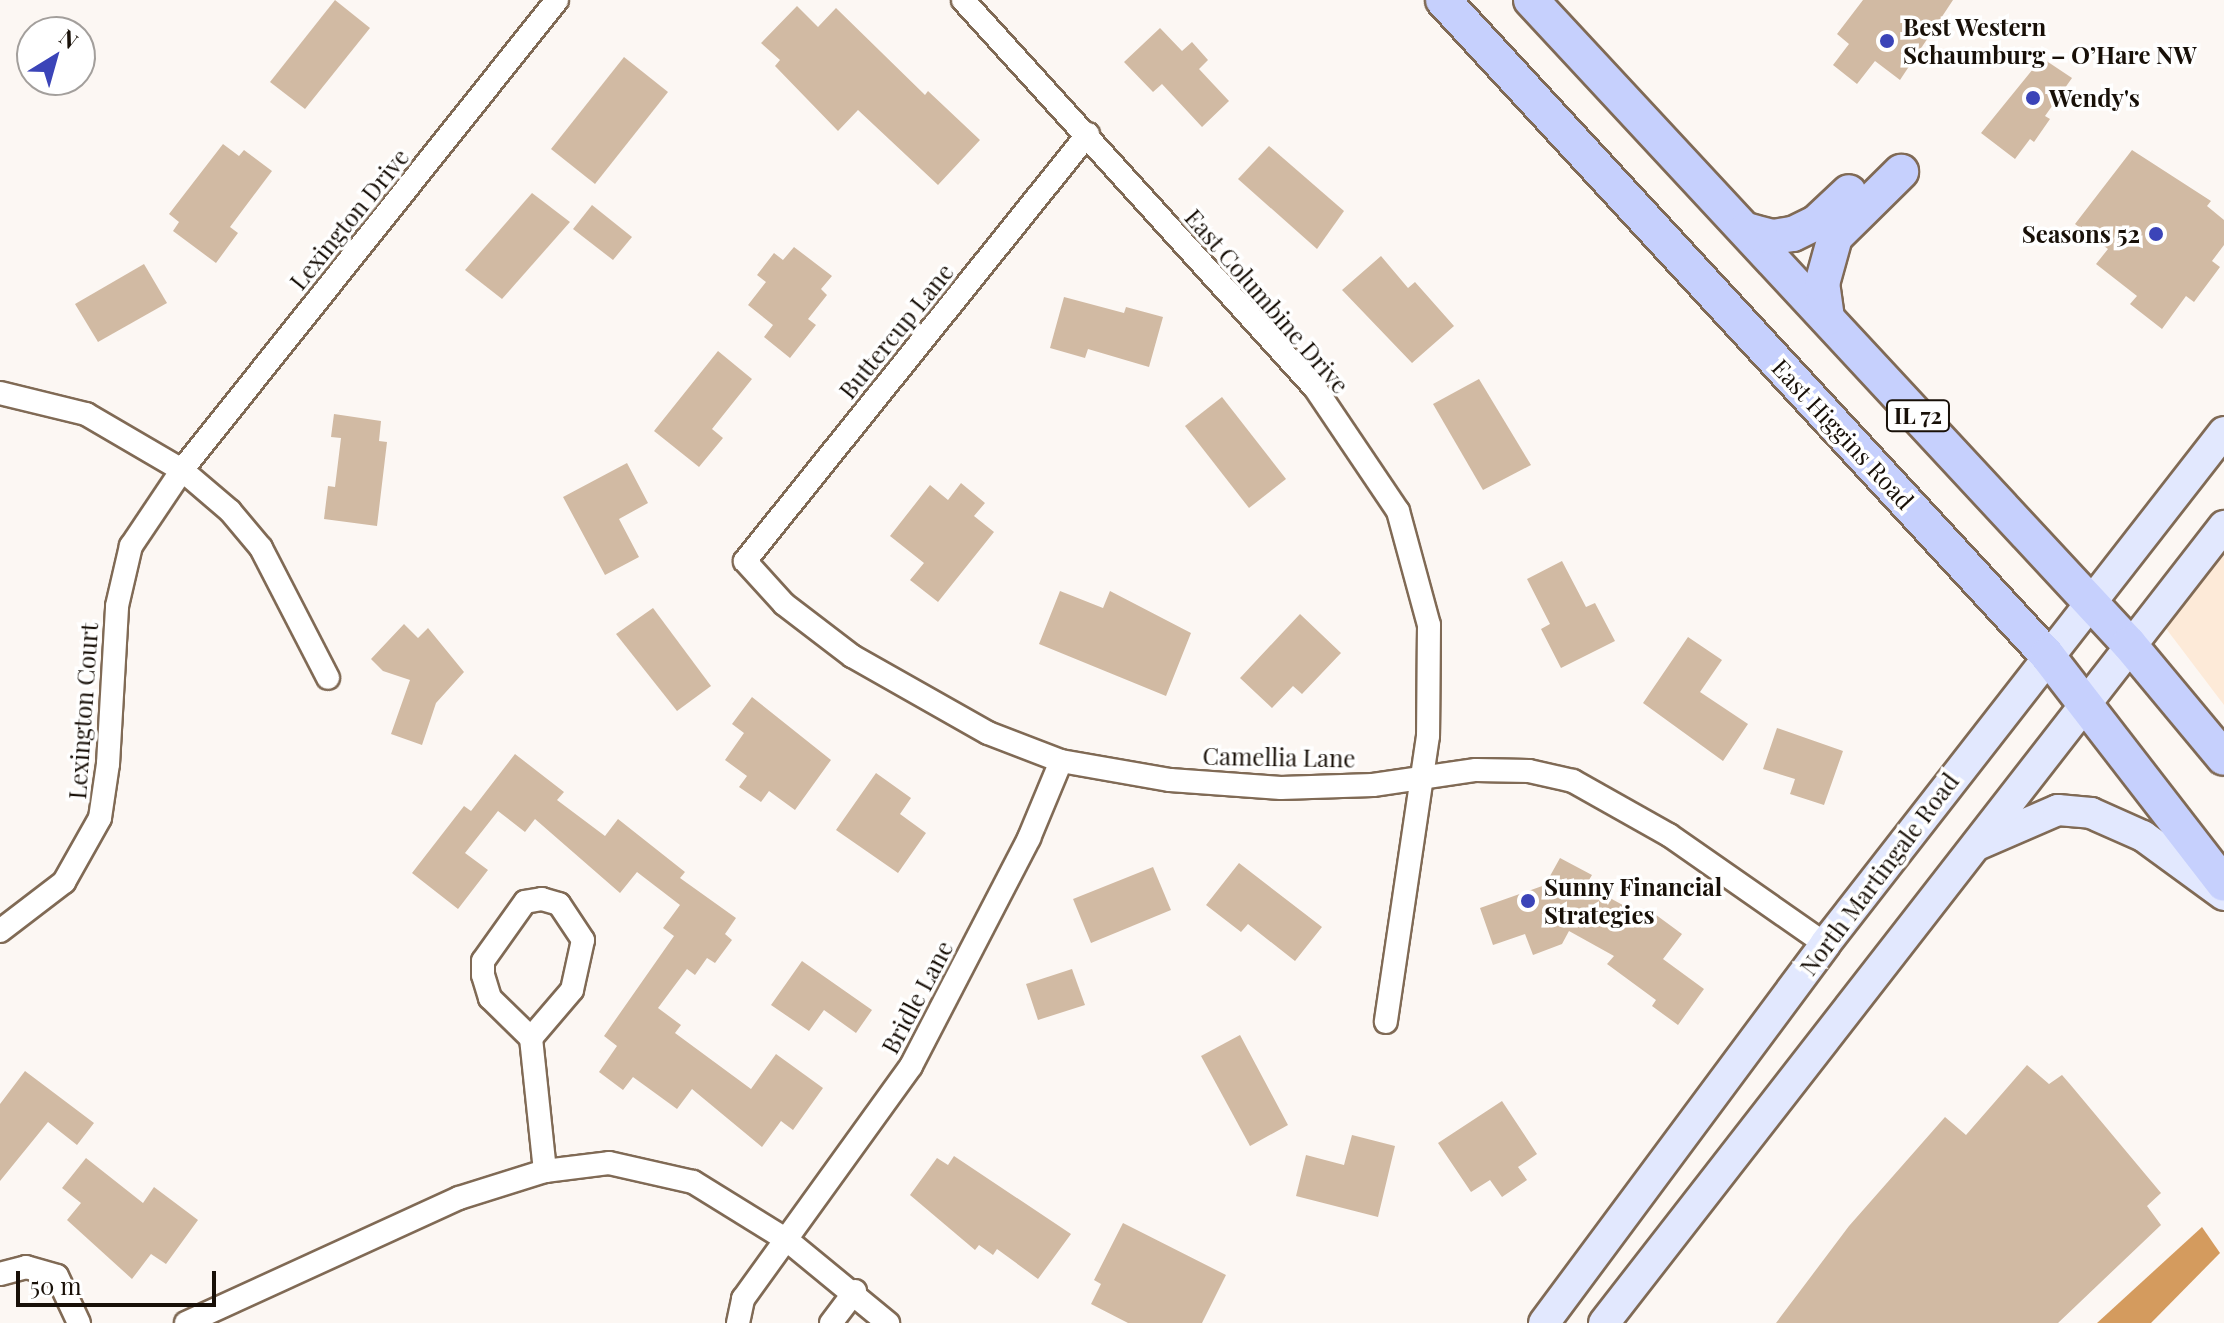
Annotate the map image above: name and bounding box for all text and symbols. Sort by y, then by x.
place label: Best Western Schaumburg – O’Hare NW [1903,13,2197,69]
north arrow [16,16,96,96]
text: N [54,22,85,55]
marker: Best Western Schaumburg – O’Hare NW [1878,32,1896,50]
place label: Wendy's [2049,84,2140,112]
marker: Wendy's [2024,89,2042,107]
street label: Lexington Drive [283,143,415,295]
street label: East Columbine Drive [1179,203,1355,399]
place label: Seasons 52 [2022,220,2140,248]
marker: Seasons 52 [2147,225,2165,243]
street label: Buttercup Lane [833,258,959,404]
street label: East Higgins Road [1766,353,1920,515]
road number: IL 72 [1884,398,1952,434]
street label: Lexington Court [62,622,104,800]
street label: Camellia Lane [1202,741,1356,773]
street label: North Martingale Road [1794,767,1964,981]
place label: Sunny Financial Strategies [1544,873,1723,929]
marker: Sunny Financial Strategies [1519,892,1537,910]
street label: Bridle Lane [875,936,959,1058]
scale bar [20,1255,220,1305]
text: 50 m [30,1269,82,1301]

